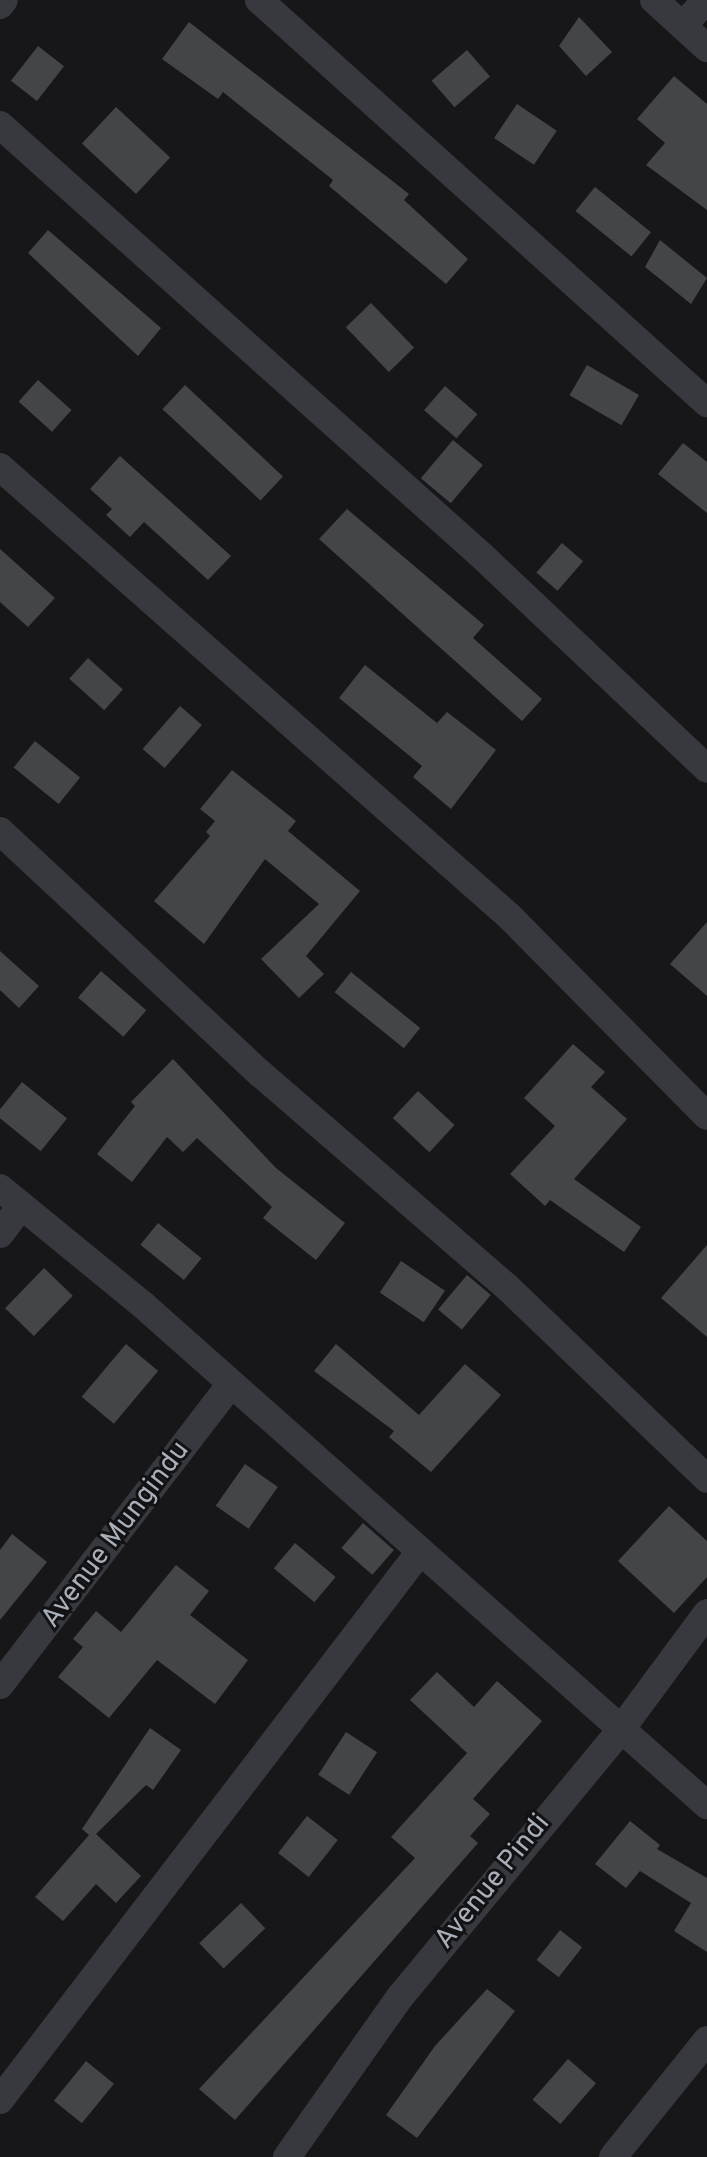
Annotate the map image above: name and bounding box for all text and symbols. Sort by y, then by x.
street label: Avenue Mungindu [35,1435,197,1635]
street label: Avenue Pindi [428,1808,558,1956]

